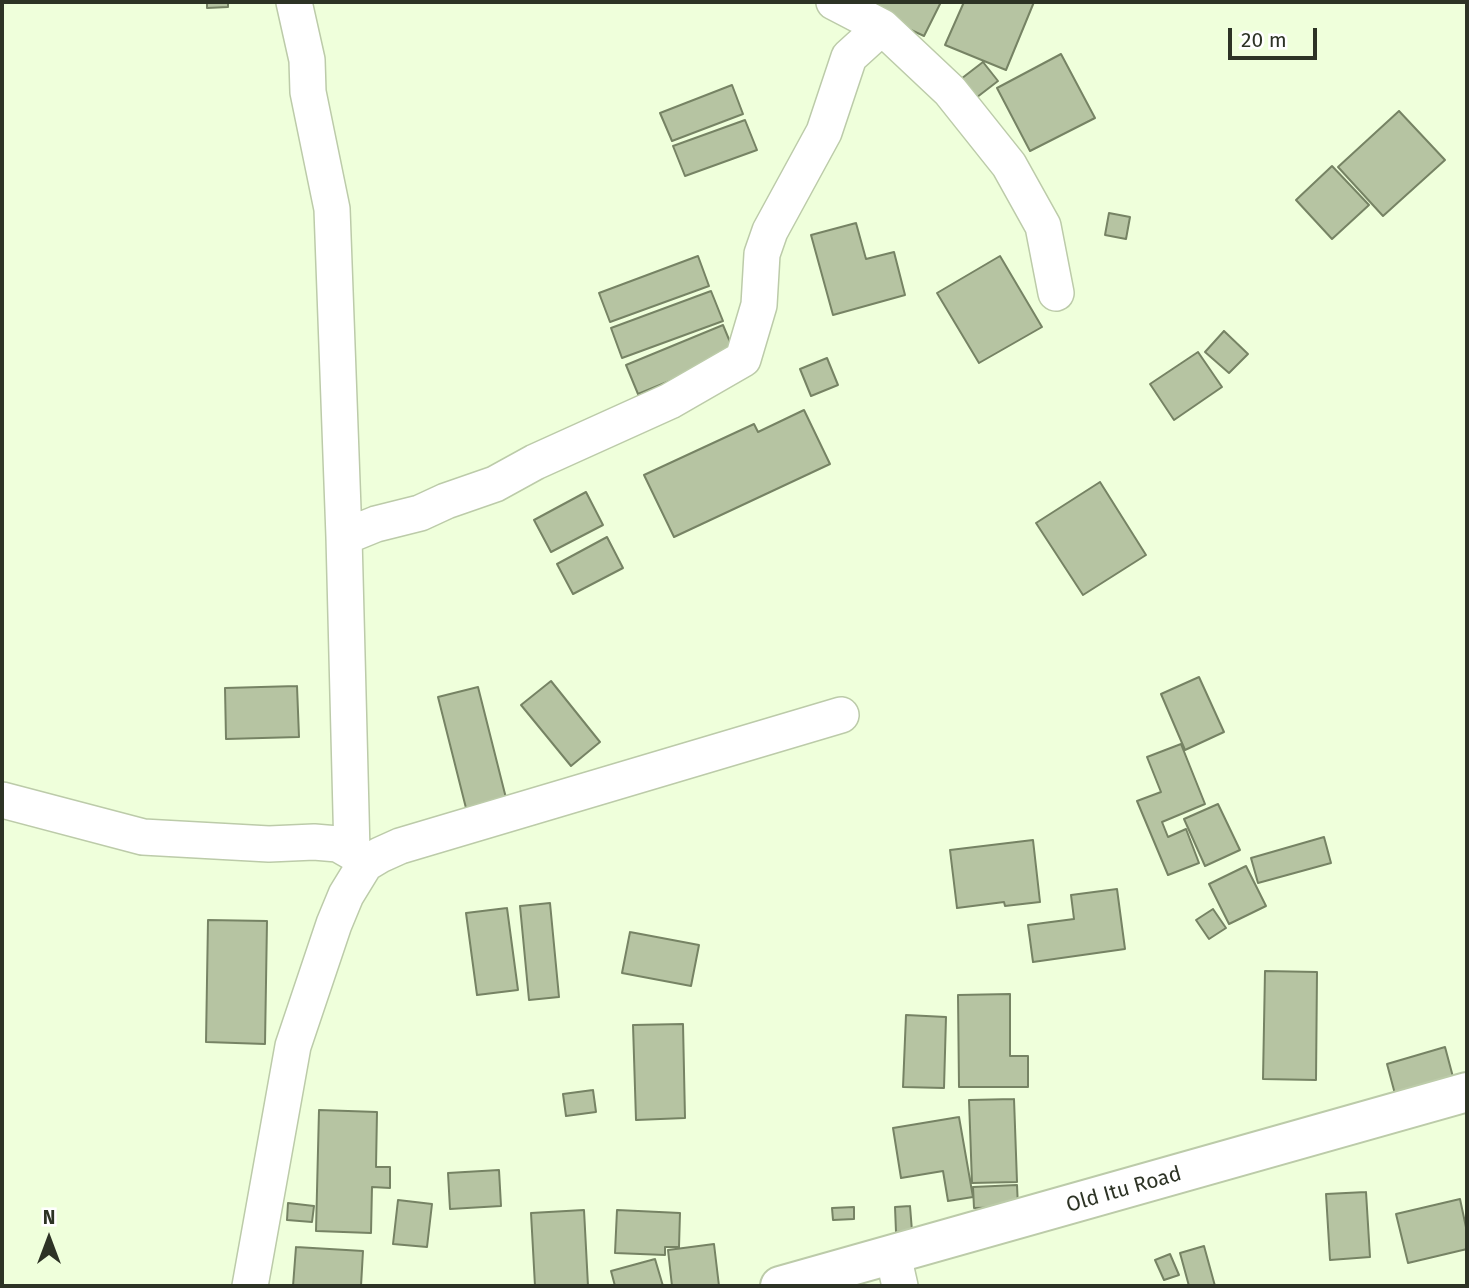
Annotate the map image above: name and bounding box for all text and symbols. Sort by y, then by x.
scale bar [1231,14,1320,58]
text: 20 m [1241,27,1287,53]
street label: Old Itu Road [1063,1162,1185,1218]
north arrow [14,1204,84,1274]
text: N [43,1206,55,1229]

